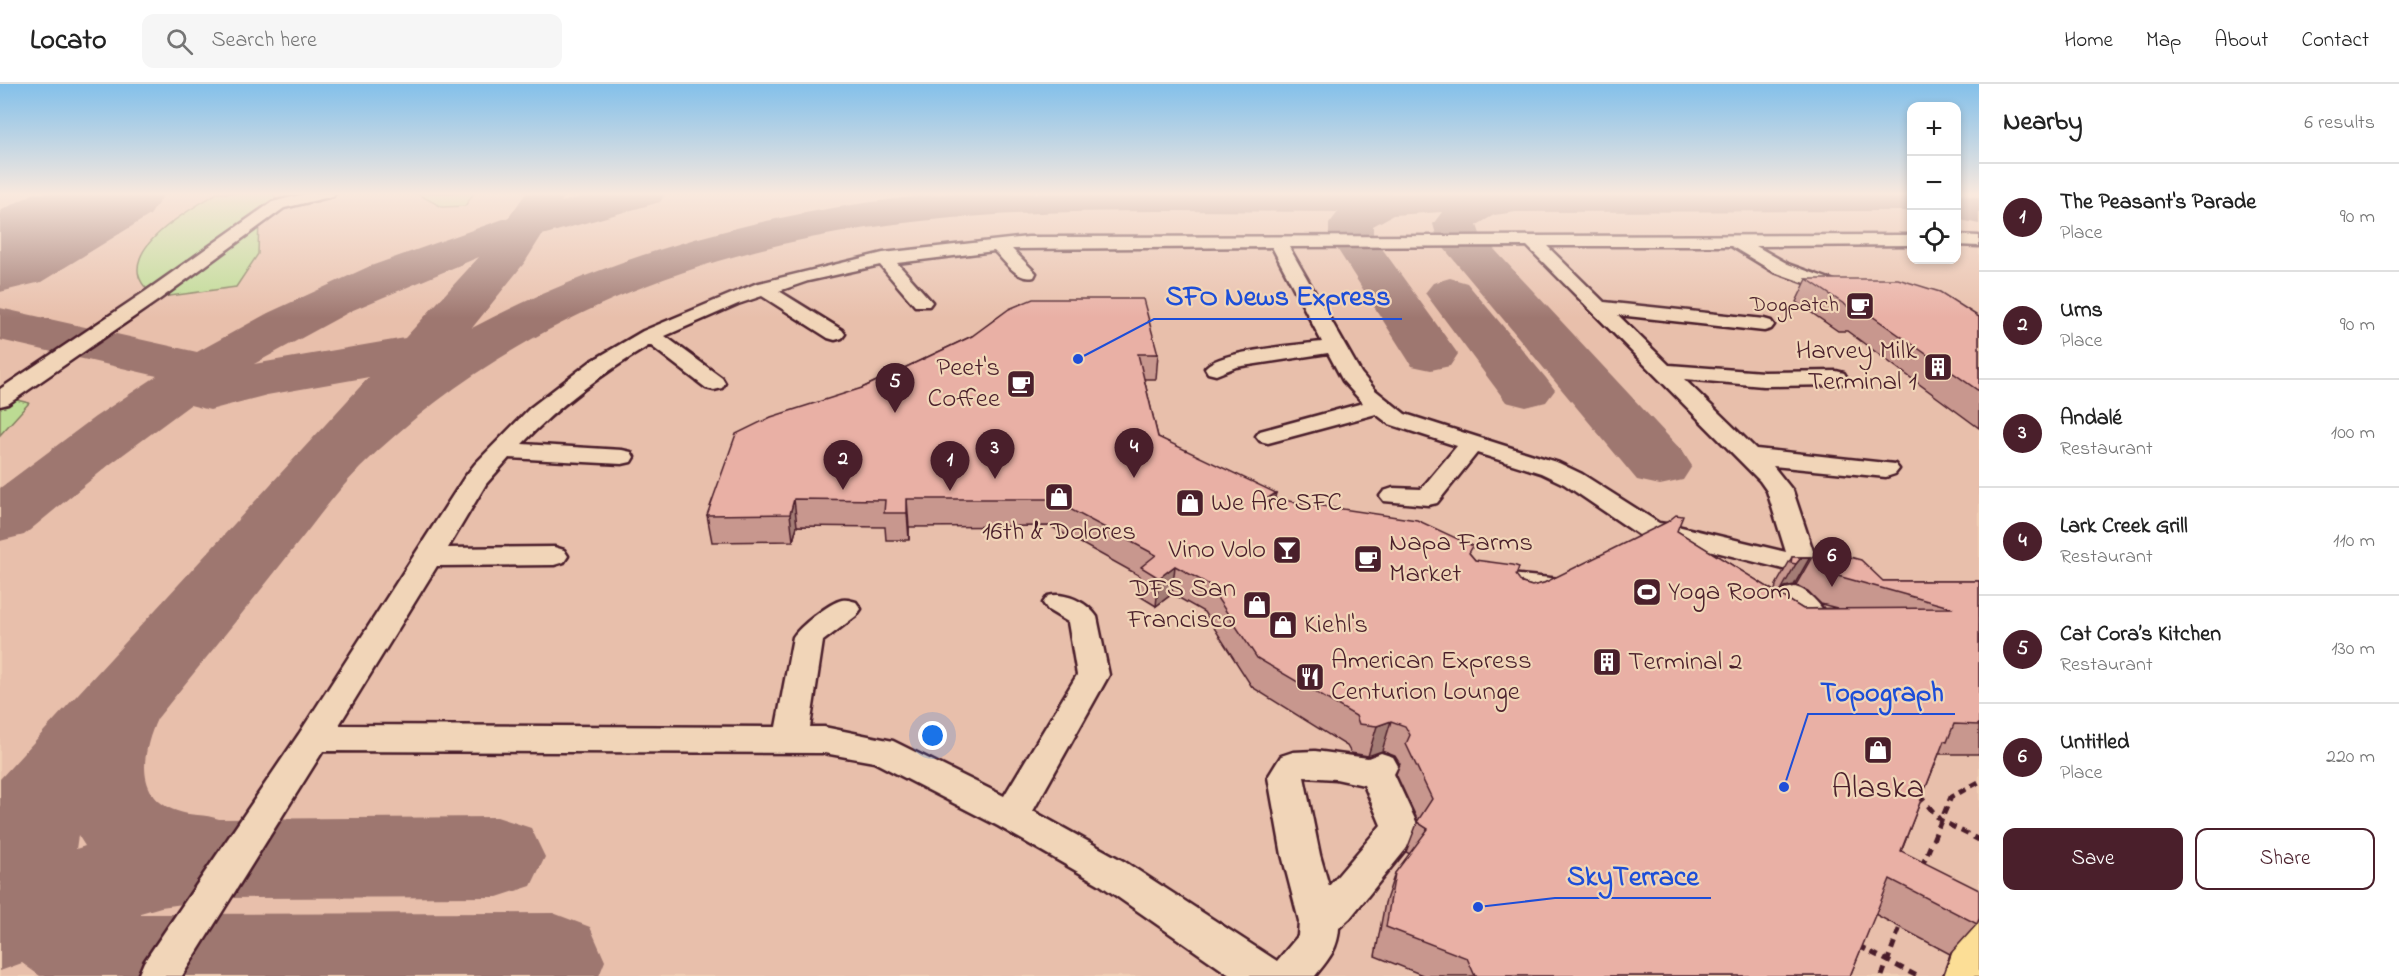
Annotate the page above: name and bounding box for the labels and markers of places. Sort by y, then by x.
callout: SFO News Express [1154,273,1402,319]
place label: Dogpatch [1749,290,1839,323]
cafe icon: Dogpatch [1844,290,1876,322]
place label: Harvey Milk Terminal 1 [1796,332,1917,402]
place label: Peet's Coffee [928,349,1001,419]
building icon: Harvey Milk Terminal 1 [1922,351,1954,383]
pin: 5 [876,364,914,413]
cafe icon: Peet's Coffee [1005,368,1037,400]
pin: 4 [1114,428,1154,478]
pin: 3 [976,430,1014,479]
pin: 2 [824,440,862,490]
pin: 1 [930,442,970,491]
shop icon: 16th & Dolores [1043,481,1075,513]
place label: We Are SFC [1211,484,1342,523]
shop icon: We Are SFC [1174,487,1206,519]
place label: 16th & Dolores [982,513,1136,552]
place label: Napa Farms Market [1389,524,1533,594]
place label: Vino Volo [1168,531,1266,570]
bar icon: Vino Volo [1271,534,1303,566]
pin: 6 [1812,538,1852,587]
cafe icon: Napa Farms Market [1352,543,1384,575]
place label: DFS San Francisco [1127,570,1236,640]
place label: Yoga Room [1668,573,1791,612]
sports icon: Yoga Room [1631,576,1663,608]
shop icon: DFS San Francisco [1241,589,1273,621]
place label: Kiehl's [1304,606,1368,645]
shop icon: Kiehl's [1267,609,1299,641]
place label: American Express Centurion Lounge [1331,642,1532,712]
place label: Terminal 2 [1628,643,1742,682]
building icon: Terminal 2 [1591,646,1623,678]
restaurant icon: American Express Centurion Lounge [1294,661,1326,693]
callout: Topograph [1808,668,1955,714]
shop icon: Alaska [1862,734,1894,766]
place label: Alaska [1832,765,1924,813]
callout: SkyTerrace [1555,852,1711,898]

